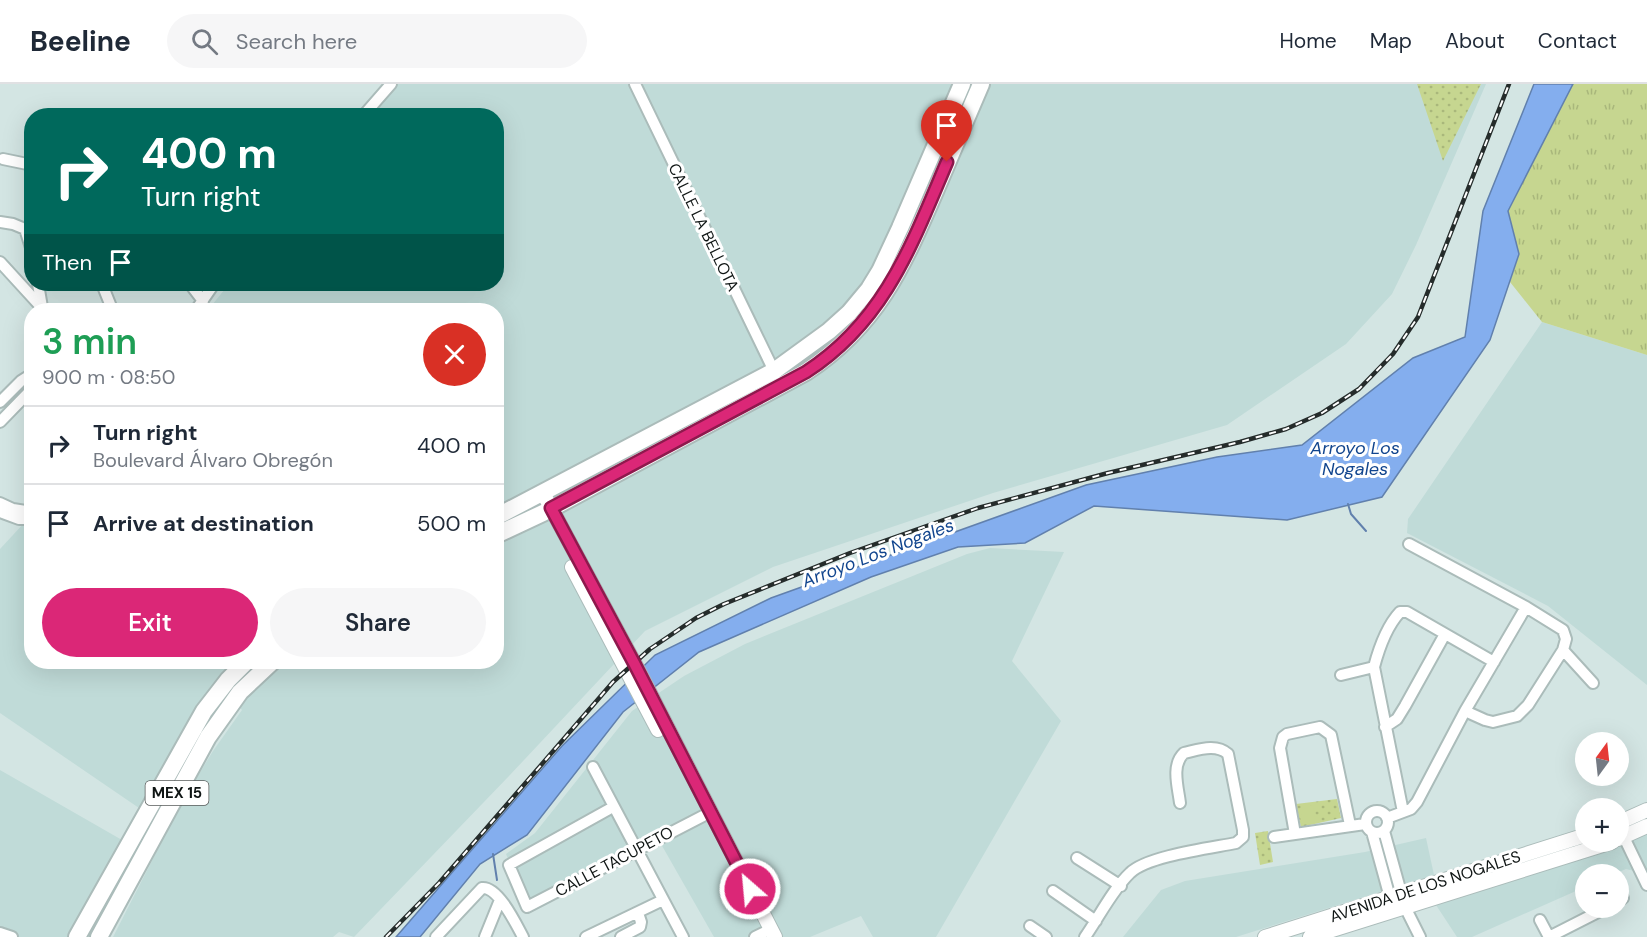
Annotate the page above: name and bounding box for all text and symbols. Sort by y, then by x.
search box [167,14,587,68]
text: Beeline [30,23,131,60]
icon: search [188,25,221,58]
text: Search here [236,27,357,56]
text: Home [1279,27,1337,55]
text: Map [1370,27,1412,55]
text: About [1445,27,1505,55]
text: Contact [1538,27,1617,55]
pin [921,100,972,162]
icon: arrive [930,109,963,142]
text: 400 m [141,126,277,181]
icon: right [42,132,120,210]
street label: CALLE LA BELLOTA [663,160,744,295]
text: Turn right [141,179,261,214]
icon: arrive [104,246,137,279]
text: Then [42,248,92,277]
text: 3 min [42,318,137,365]
button: close [423,323,486,386]
text: 900 m · 08:50 [42,364,175,390]
text: Turn right [93,418,198,447]
icon: right [42,429,75,462]
text: 400 m [417,431,486,460]
water label: Arroyo Los Nogales [1309,436,1400,481]
text: Boulevard Álvaro Obregón [93,447,333,473]
icon: arrive [42,507,75,540]
text: Arrive at destination [93,509,314,538]
text: 500 m [417,509,486,538]
water label: Arroyo Los Nogales [798,513,957,593]
button: Exit [42,588,258,657]
button: Share [270,588,486,657]
north arrow [1575,732,1629,786]
map controls [1575,732,1629,918]
road number: MEX 15 [146,781,208,805]
button: + [1575,798,1629,852]
street label: CALLE TACUPETO [552,821,677,901]
street label: AVENIDA DE LOS NOGALES [1327,846,1523,927]
position arrow [718,857,782,921]
button: − [1575,864,1629,918]

